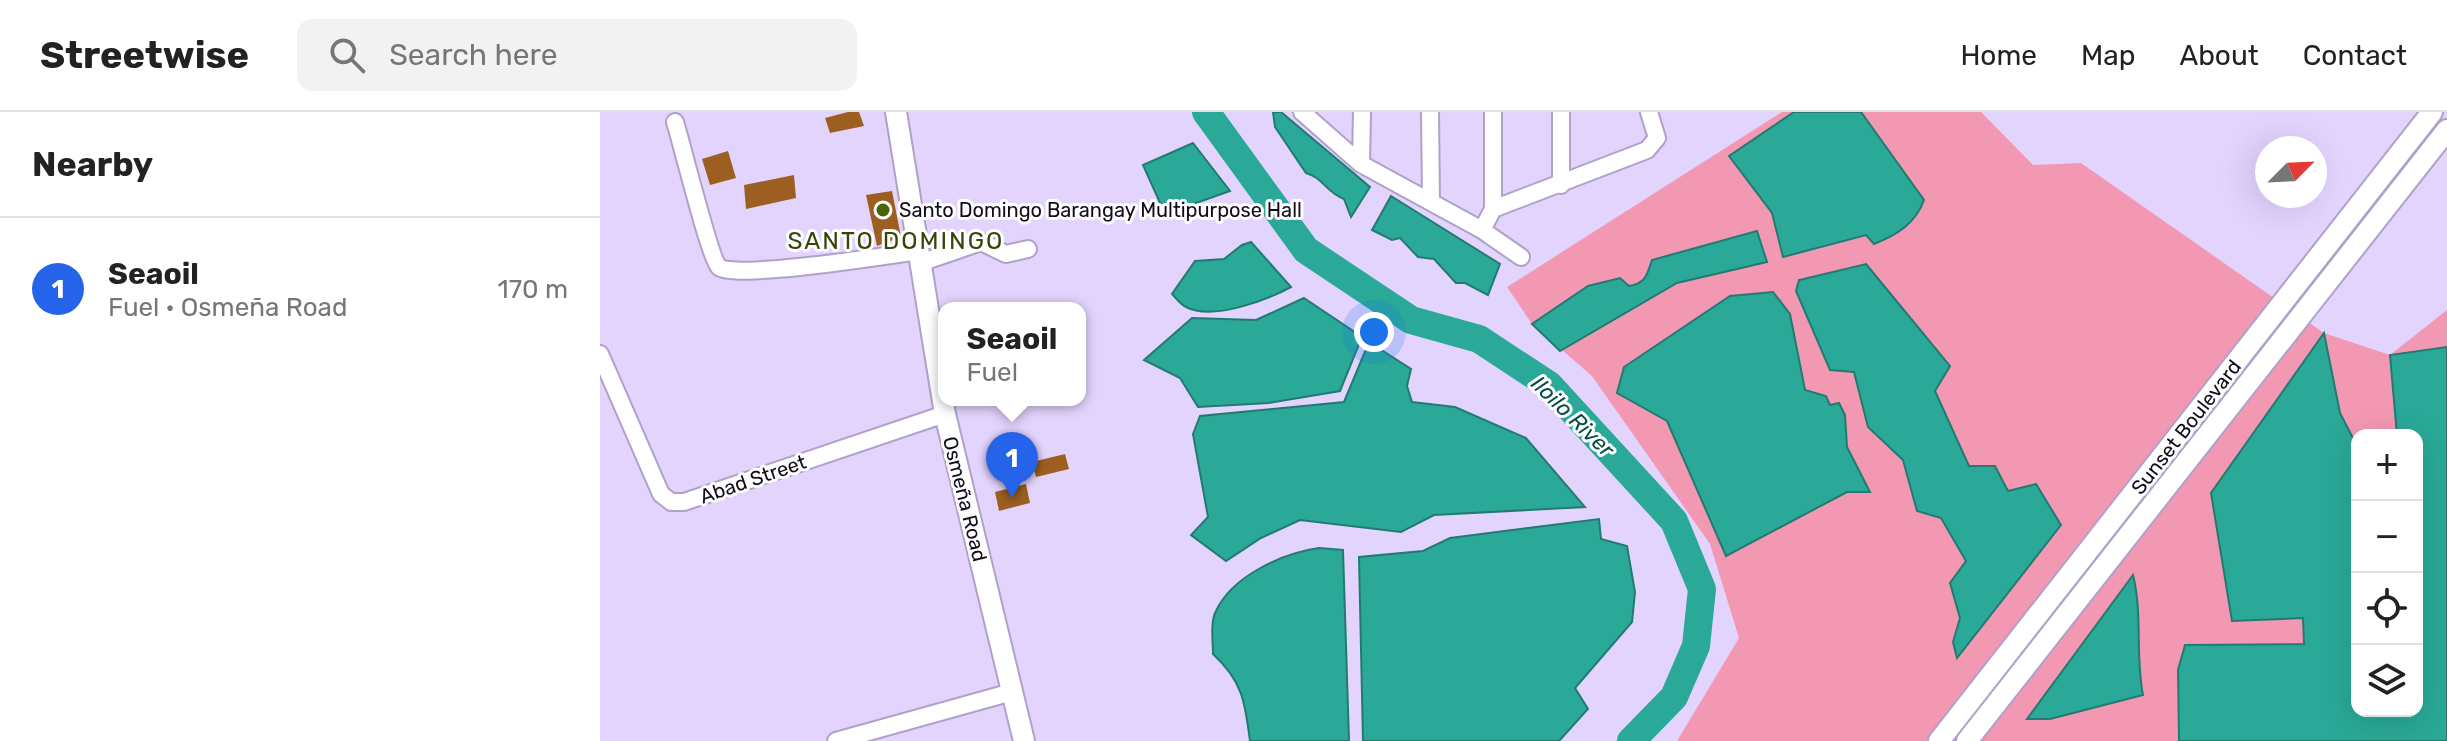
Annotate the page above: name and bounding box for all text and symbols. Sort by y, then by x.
search box [297,19,857,91]
text: Streetwise [40,32,249,78]
icon: search [325,33,369,77]
text: Search here [389,37,557,73]
text: Home [1960,39,2037,72]
text: Map [2081,39,2135,72]
text: About [2179,39,2259,72]
text: Contact [2303,39,2407,72]
north arrow [2255,136,2327,208]
text: Nearby [32,144,153,185]
place label: Santo Domingo Barangay Multipurpose Hall [899,198,1302,222]
marker: Santo Domingo Barangay Multipurpose Hall [874,201,892,219]
district label: SANTO DOMINGO [788,227,1004,255]
text: Seaoil [108,256,199,292]
text: 1 [52,274,64,305]
text: 170 m [498,274,568,305]
text: Fuel · Osmeña Road [108,292,347,323]
popup [938,302,1086,406]
your location [1354,312,1394,352]
text: Seaoil [967,321,1057,357]
street label: Sunset Boulevard [2126,355,2246,499]
text: Fuel [967,357,1018,388]
water label: Iloilo River [1526,370,1621,464]
map controls [2351,429,2423,717]
button: + [2351,429,2423,501]
pin: 1 [986,432,1038,498]
street label: Osmeña Road [938,434,992,564]
street label: Abad Street [697,450,810,508]
button: − [2351,501,2423,573]
button: locate [2351,573,2423,645]
button: layers [2351,645,2423,717]

